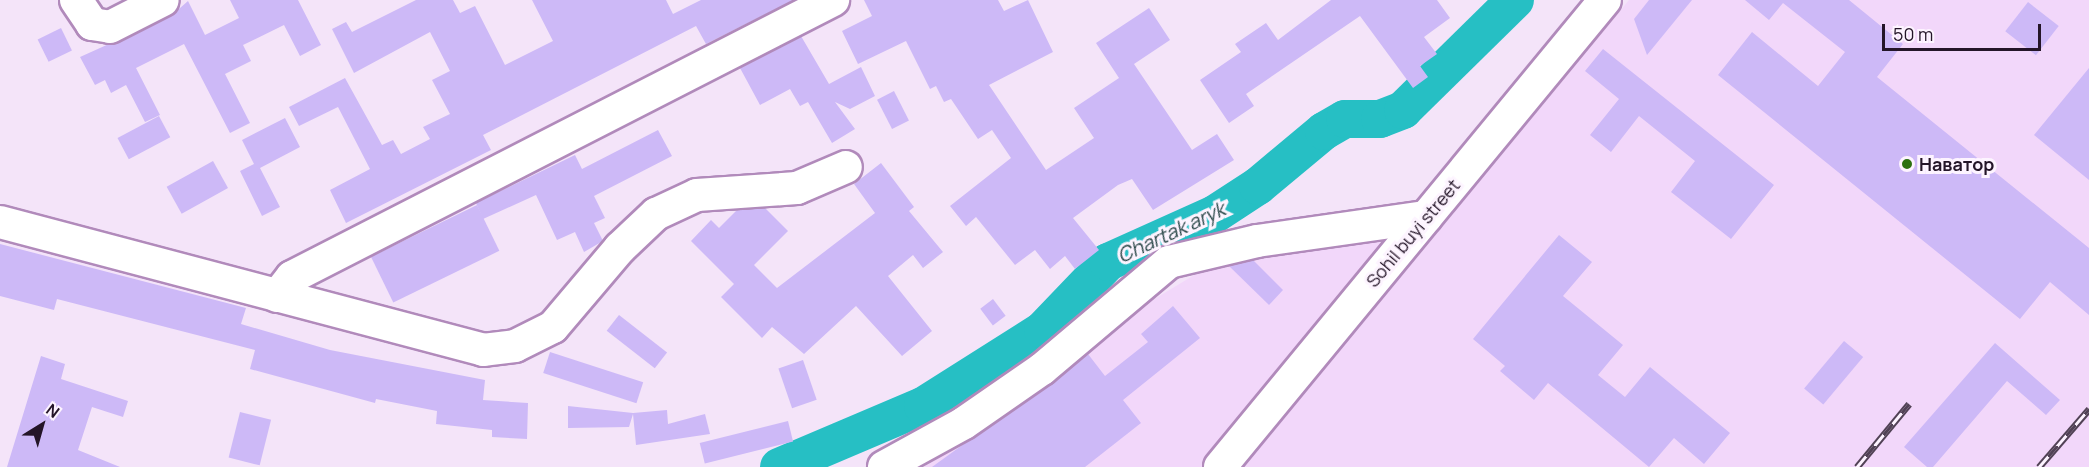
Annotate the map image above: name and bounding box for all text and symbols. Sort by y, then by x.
scale bar [1885,12,2044,50]
text: 50 m [1893,22,1933,46]
place label: Наватор [1919,153,1994,175]
marker: Наватор [1900,157,1914,171]
street label: Sohil buyi street [1362,175,1464,291]
water label: Chartak aryk [1113,197,1229,267]
north arrow [12,395,72,455]
text: N [42,398,64,423]

